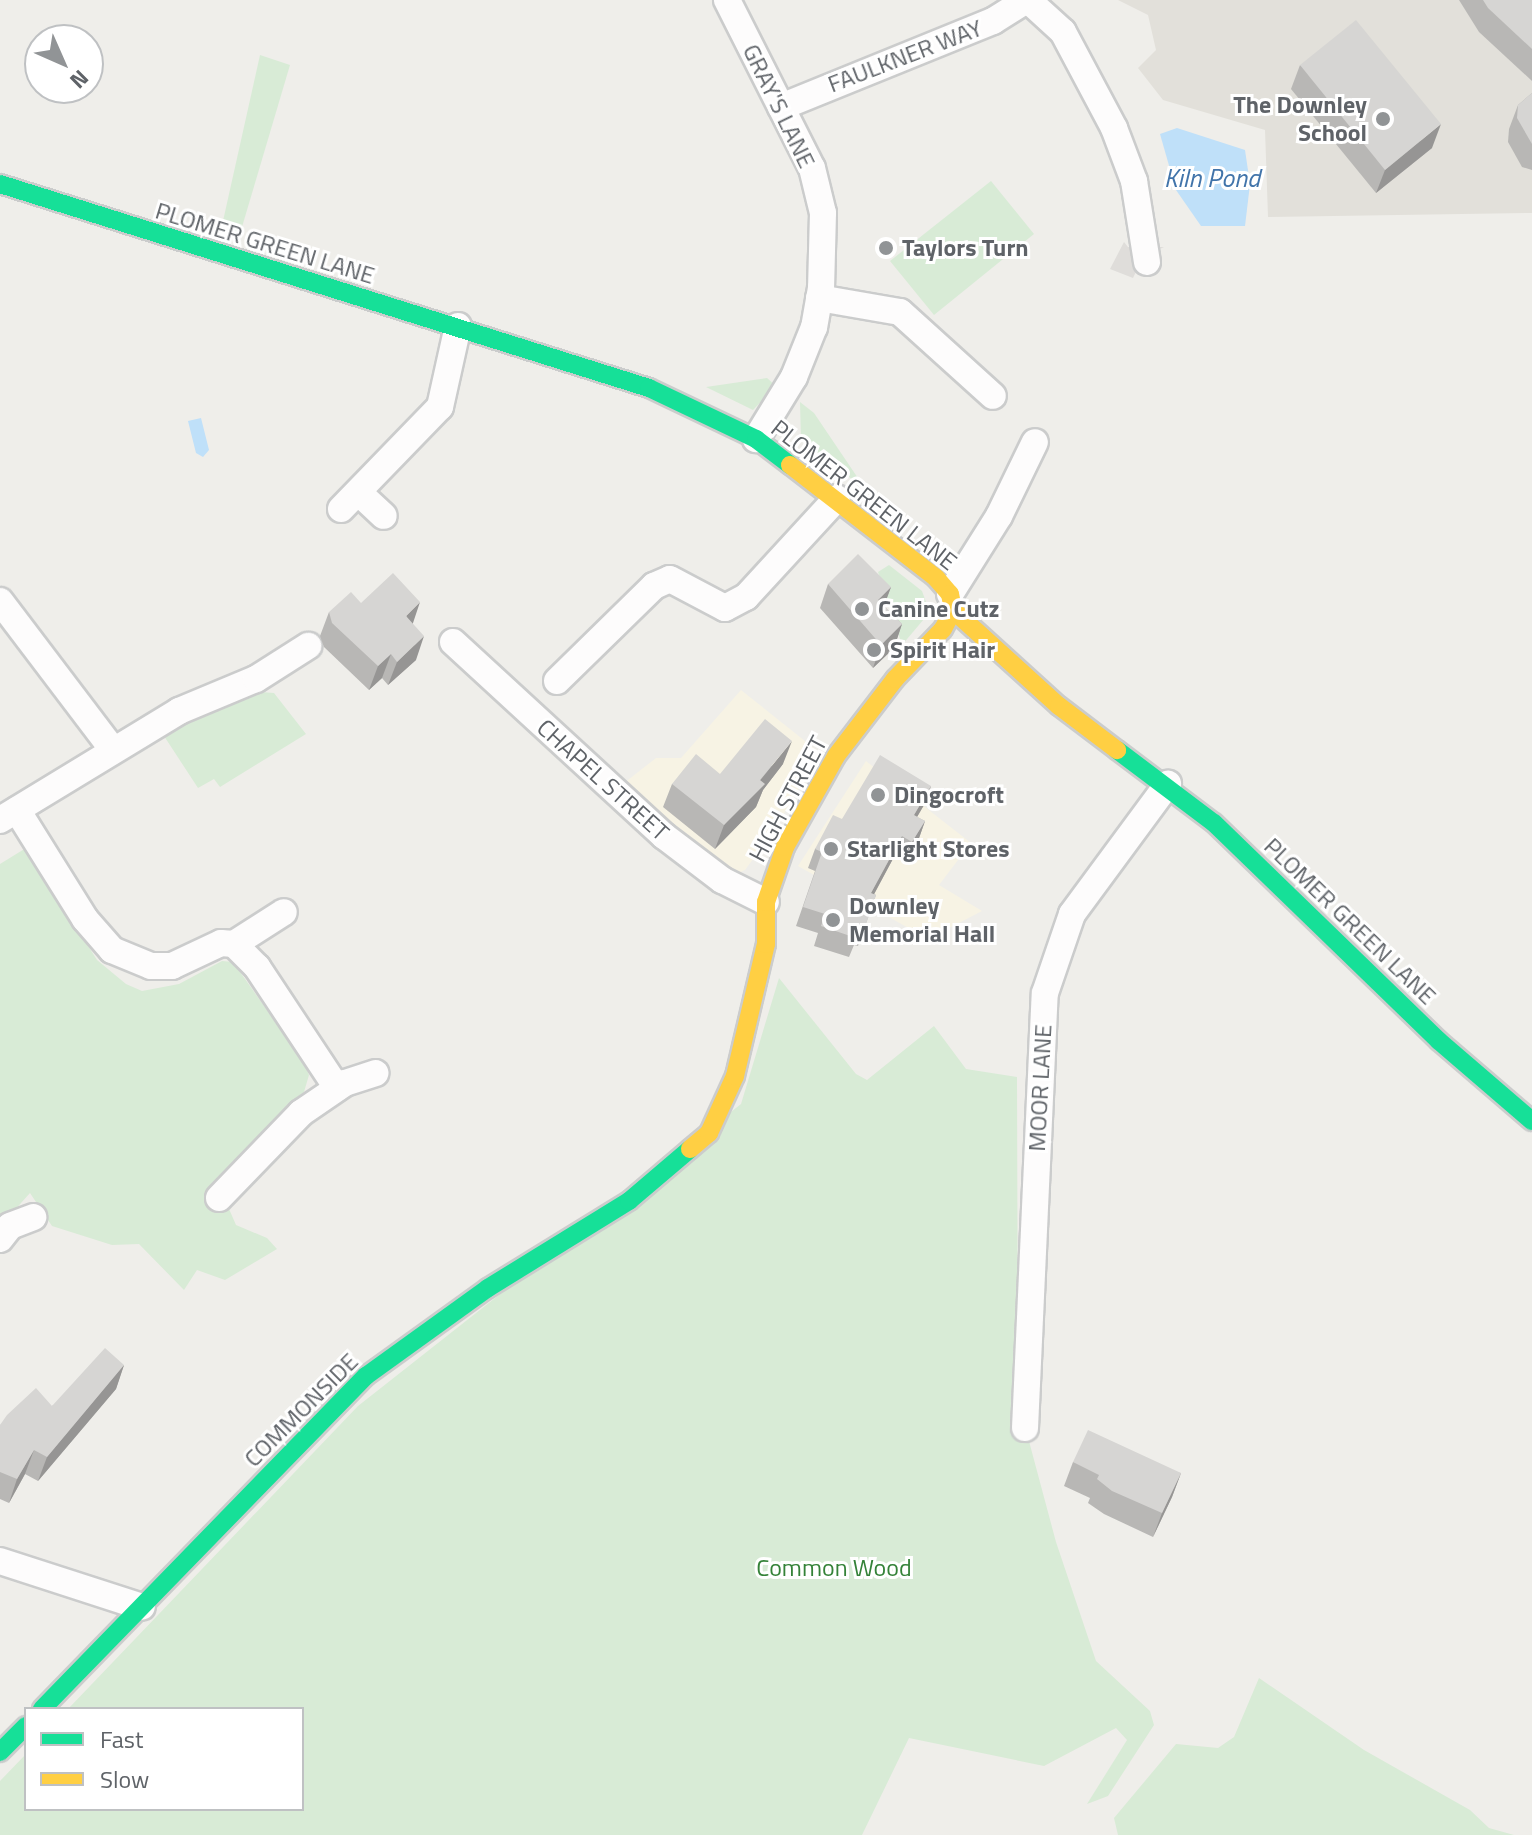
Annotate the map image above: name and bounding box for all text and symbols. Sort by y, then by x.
street label: FAULKNER WAY [824,13,986,99]
north arrow [24,24,104,104]
street label: GRAY'S LANE [737,39,821,173]
text: N [62,62,97,97]
place label: The Downley School [1233,91,1367,147]
marker: The Downley School [1374,110,1392,128]
water label: Kiln Pond [1164,162,1260,194]
street label: PLOMER GREEN LANE [152,196,378,290]
place label: Taylors Turn [902,234,1029,262]
marker: Taylors Turn [877,239,895,257]
street label: PLOMER GREEN LANE [765,414,963,576]
place label: Canine Cutz [878,595,999,623]
marker: Canine Cutz [853,600,871,618]
place label: Spirit Hair [890,636,995,664]
marker: Spirit Hair [865,641,883,659]
street label: CHAPEL STREET [531,713,675,847]
street label: HIGH STREET [743,731,833,867]
place label: Dingocroft [894,781,1004,809]
marker: Dingocroft [869,786,887,804]
street label: PLOMER GREEN LANE [1258,832,1442,1010]
place label: Starlight Stores [847,835,1010,863]
marker: Starlight Stores [822,840,840,858]
place label: Downley Memorial Hall [849,892,995,948]
marker: Downley Memorial Hall [824,911,842,929]
street label: MOOR LANE [1022,1024,1058,1152]
street label: COMMONSIDE [238,1347,364,1473]
park label: Common Wood [756,1554,912,1582]
legend [24,1707,304,1811]
text: Fast [100,1721,143,1757]
text: Slow [100,1761,149,1797]

